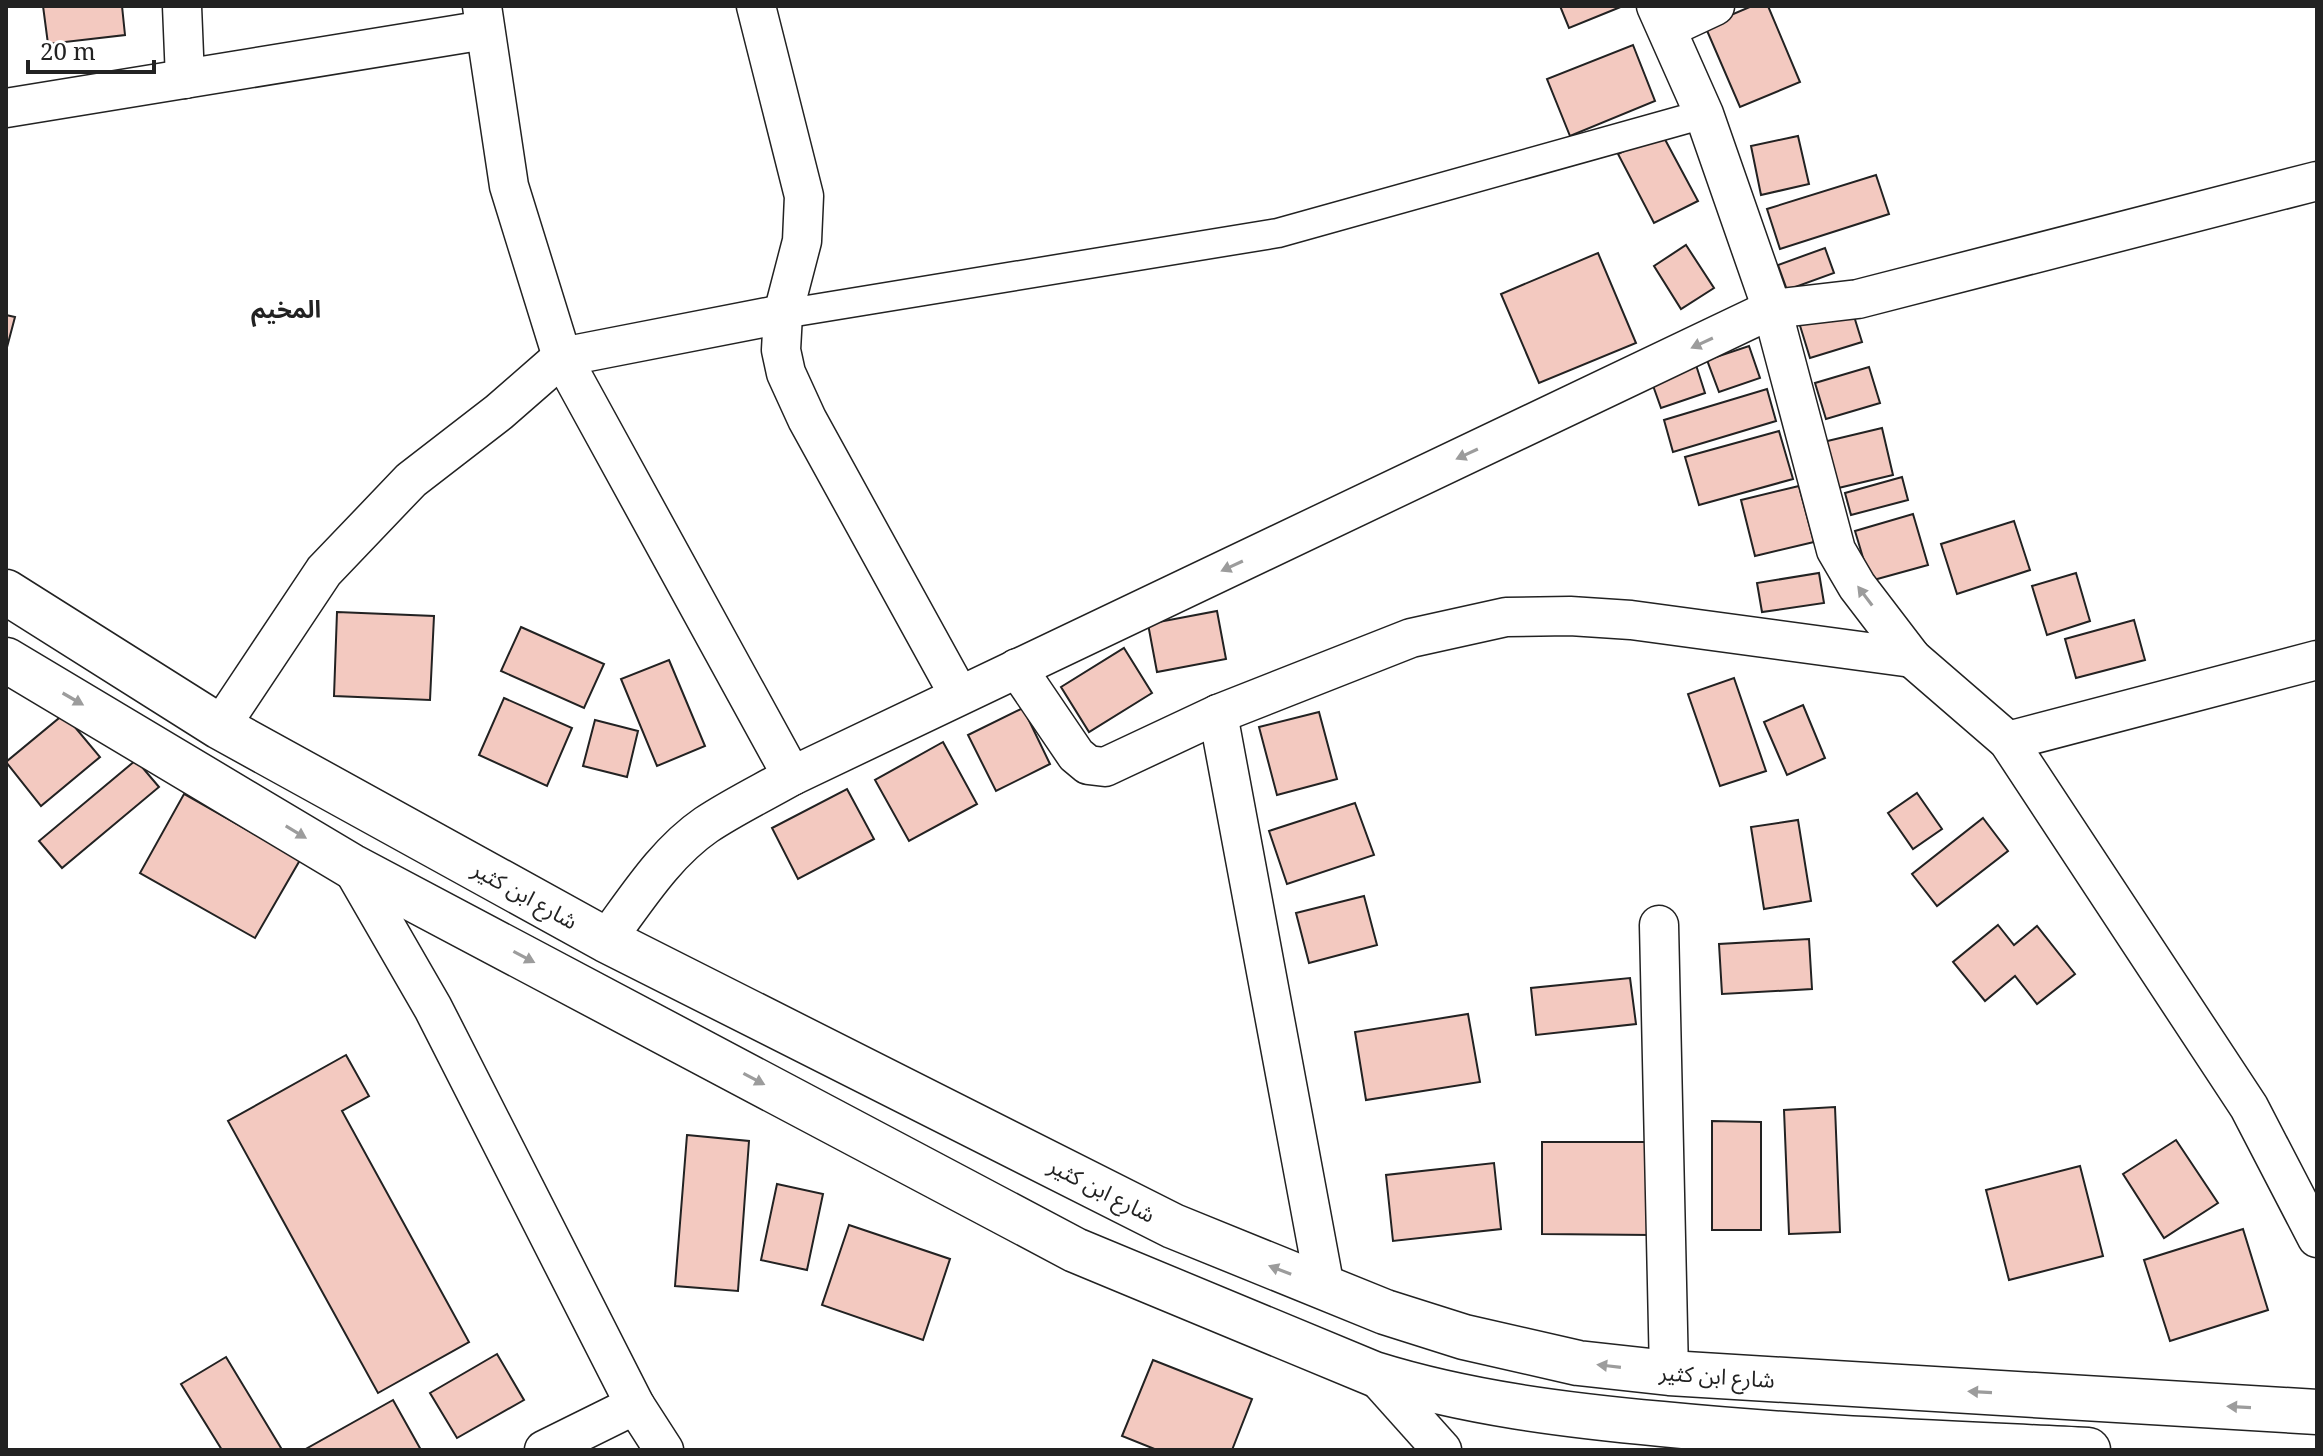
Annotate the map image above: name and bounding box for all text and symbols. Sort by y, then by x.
scale bar [28,24,154,74]
text: 20 m [40,34,96,67]
district label: المخيم [251,292,321,327]
one-way arrow [1690,336,1713,350]
one-way arrow [1455,447,1478,461]
one-way arrow [1220,559,1243,573]
one-way arrow [1857,586,1873,606]
one-way arrow [62,692,85,706]
one-way arrow [285,825,307,839]
street label: شارع ابن كثير [465,852,583,938]
one-way arrow [513,951,536,964]
one-way arrow [743,1072,765,1086]
street label: شارع ابن كثير [1042,1149,1161,1231]
one-way arrow [1267,1263,1291,1276]
street label: شارع ابن كثير [1657,1356,1776,1397]
one-way arrow [1596,1360,1621,1373]
one-way arrow [1967,1385,1992,1398]
one-way arrow [2226,1400,2251,1413]

